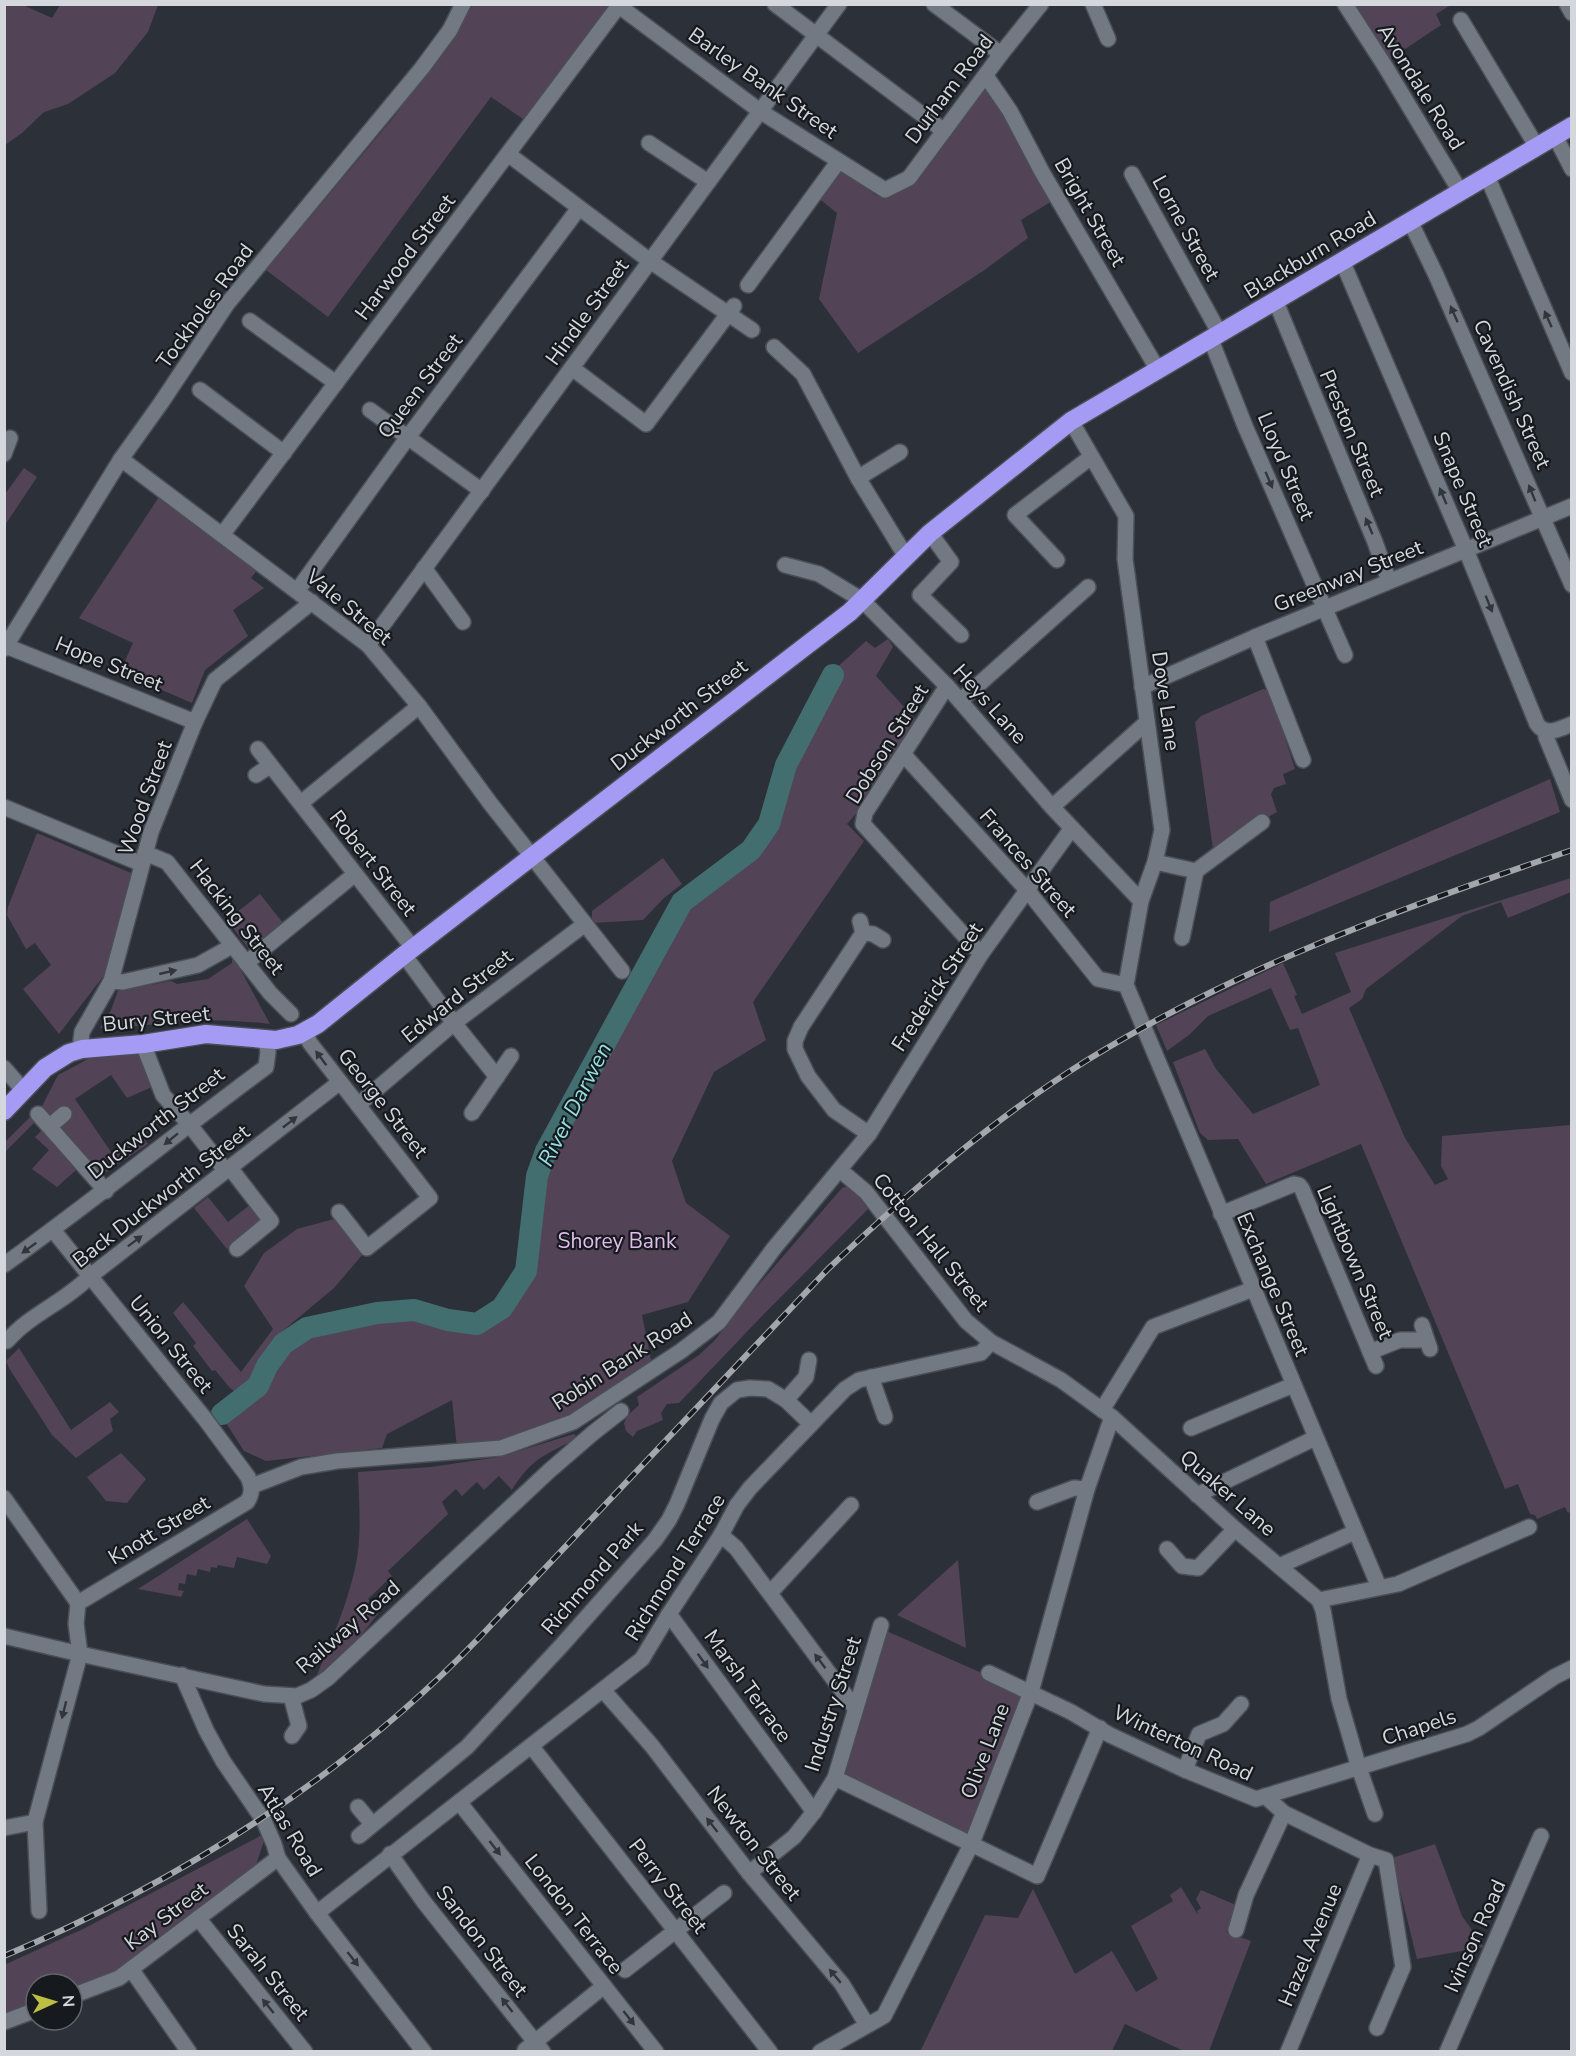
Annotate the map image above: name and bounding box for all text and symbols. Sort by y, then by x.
street label: Avondale Road [1371,19,1471,155]
street label: Barley Bank Street [683,21,844,145]
street label: Durham Road [899,29,999,149]
street label: Bright Street [1048,153,1133,272]
street label: Lorne Street [1146,170,1227,286]
street label: Harwood Street [348,188,462,326]
street label: Blackburn Road [1239,205,1381,305]
street label: Tockholes Road [150,238,260,374]
street label: Hindle Street [539,253,635,371]
one-way arrow [1449,306,1458,323]
one-way arrow [1543,310,1552,328]
street label: Cavendish Street [1467,315,1558,474]
street label: Queen Street [371,327,469,444]
street label: Preston Street [1313,365,1392,501]
street label: Lloyd Street [1251,408,1322,525]
street label: Snape Street [1426,427,1500,551]
one-way arrow [1265,471,1274,489]
one-way arrow [1527,483,1537,501]
one-way arrow [1438,487,1447,505]
one-way arrow [1364,517,1374,535]
street label: Greenway Street [1269,533,1427,619]
street label: Vale Street [299,562,398,652]
one-way arrow [1484,595,1494,613]
street label: Hope Street [51,630,168,699]
street label: Dove Lane [1145,650,1187,752]
street label: Duckworth Street [605,652,754,777]
street label: Heys Lane [947,658,1033,750]
street label: Dobson Street [839,678,935,809]
street label: Wood Street [111,736,179,859]
street label: Frances Street [973,803,1083,924]
street label: Robert Street [323,804,424,922]
street label: Hacking Street [183,854,291,981]
street label: Frederick Street [885,917,990,1057]
street label: Edward Street [396,942,519,1049]
one-way arrow [159,966,177,976]
street label: Bury Street [101,999,212,1039]
water label: River Darwen [531,1037,619,1172]
street label: George Street [331,1043,435,1164]
one-way arrow [315,1050,327,1066]
street label: Duckworth Street [82,1060,231,1185]
one-way arrow [282,1116,297,1128]
street label: Back Duckworth Street [67,1118,256,1274]
one-way arrow [163,1132,179,1145]
street label: Cotton Hall Street [866,1167,996,1318]
street label: Lightbown Street [1310,1181,1400,1344]
street label: Exchange Street [1230,1208,1316,1361]
park label: Shorey Bank [558,1227,677,1255]
one-way arrow [127,1235,143,1247]
one-way arrow [21,1242,37,1254]
street label: Union Street [123,1289,220,1399]
street label: Robin Bank Road [546,1305,698,1417]
street label: Quaker Lane [1174,1443,1282,1543]
street label: Knott Street [103,1488,216,1571]
street label: Richmond Terrace [618,1488,732,1646]
street label: Richmond Park [535,1515,649,1641]
street label: Railway Road [290,1574,406,1680]
street label: Marsh Terrace [698,1624,798,1748]
street label: Industry Street [798,1632,868,1775]
one-way arrow [697,1652,709,1668]
one-way arrow [815,1654,827,1669]
street label: Winterton Road [1108,1698,1258,1788]
street label: Olive Lane [954,1699,1016,1803]
one-way arrow [58,1701,68,1720]
street label: Chapels [1378,1702,1460,1752]
street label: Atlas Road [251,1778,329,1882]
street label: Newton Street [700,1780,808,1906]
one-way arrow [707,1817,719,1832]
street label: Perry Street [622,1833,714,1940]
one-way arrow [488,1841,500,1856]
street label: London Terrace [518,1848,630,1980]
street label: Kay Street [119,1875,214,1957]
street label: Ivinson Road [1438,1875,1512,1997]
street label: Sandon Street [430,1879,535,2003]
street label: Hazel Avenue [1272,1879,1348,2011]
street label: Sarah Street [220,1918,316,2027]
one-way arrow [346,1952,358,1967]
one-way arrow [829,1968,842,1984]
north arrow [24,1972,84,2032]
text: N [57,1994,79,2008]
one-way arrow [262,1998,275,2014]
one-way arrow [501,1998,513,2013]
one-way arrow [622,2010,634,2025]

